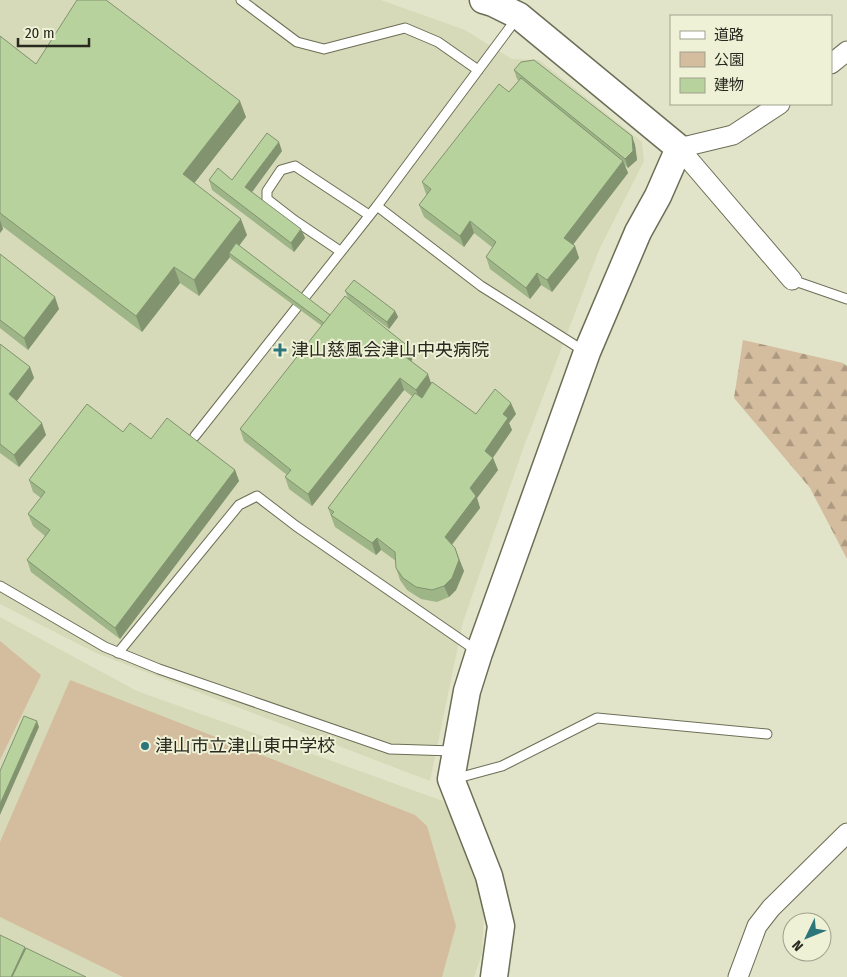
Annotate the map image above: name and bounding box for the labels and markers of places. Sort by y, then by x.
place label: 津山慈風会津山中央病院 [291,339,489,361]
marker: 津山慈風会津山中央病院 [273,343,287,357]
place label: 津山市立津山東中学校 [155,735,335,757]
marker: 津山市立津山東中学校 [139,740,151,752]

